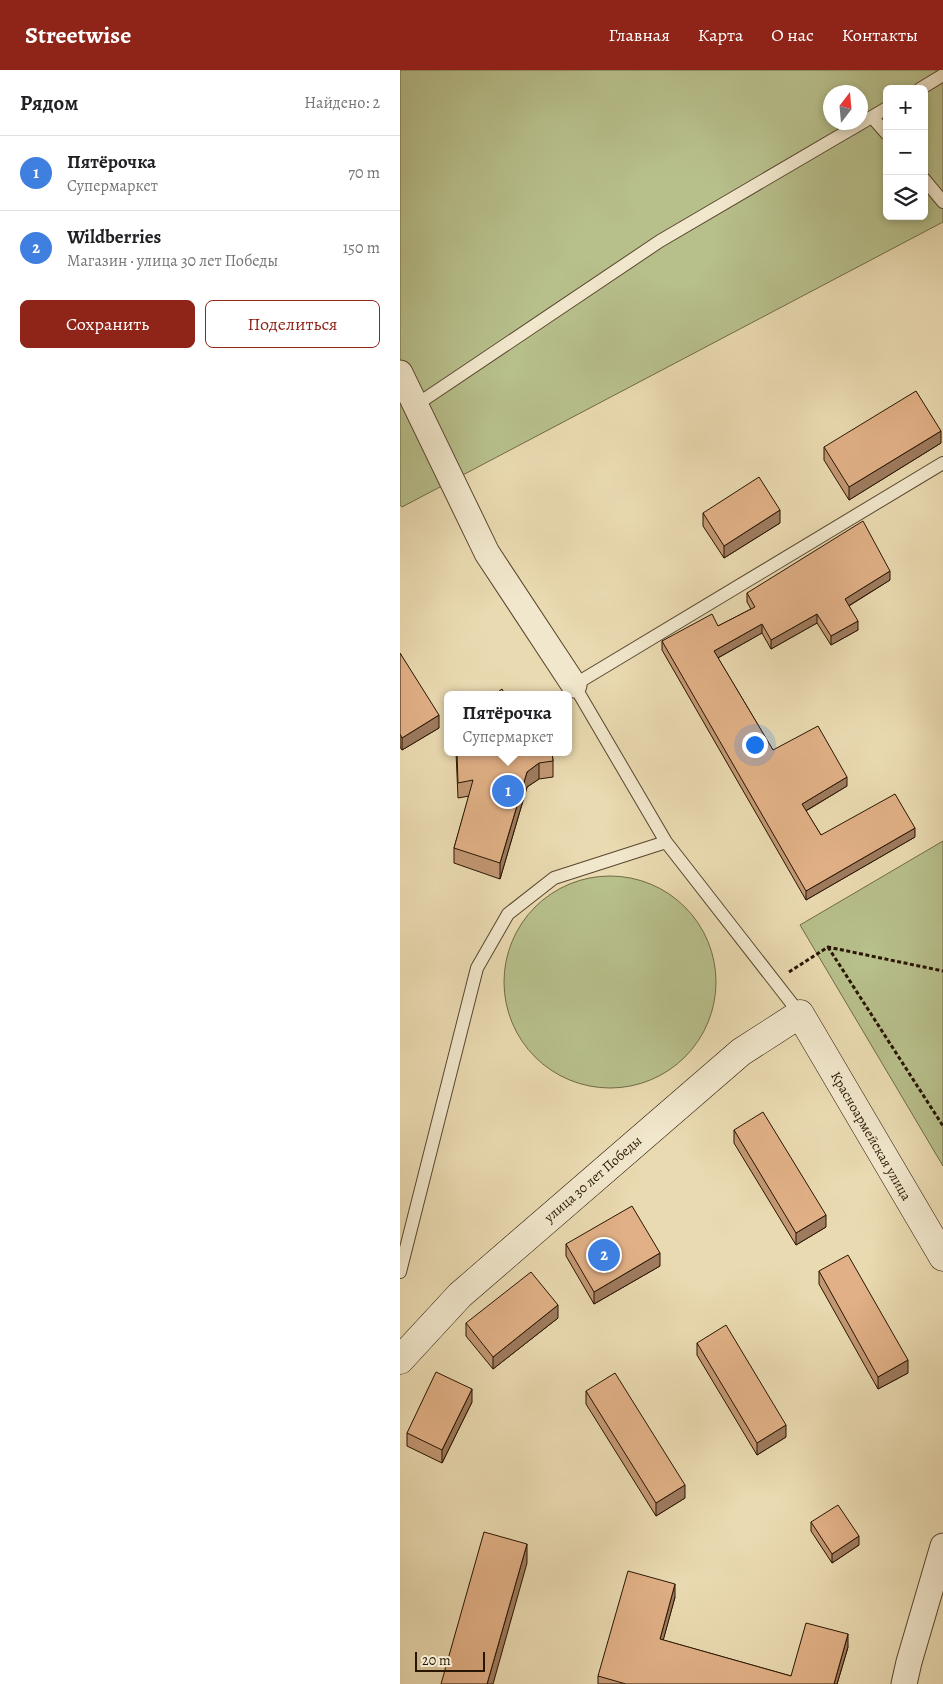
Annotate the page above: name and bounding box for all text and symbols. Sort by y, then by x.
text: Streetwise [25,19,131,51]
text: Главная [609,23,670,47]
text: Карта [698,23,743,47]
text: О нас [771,23,814,47]
text: Контакты [842,23,918,47]
north arrow [823,85,868,130]
map controls [883,85,928,220]
button: + [883,85,928,130]
text: Рядом [20,89,78,117]
text: Найдено: 2 [304,92,380,114]
button: − [883,130,928,175]
text: Пятёрочка [67,149,156,175]
text: 1 [33,162,39,184]
text: 70 m [348,162,380,184]
text: Супермаркет [67,175,158,197]
button: layers [883,175,928,220]
text: Wildberries [67,224,161,250]
text: 2 [32,237,40,259]
text: 150 m [343,237,380,259]
text: Магазин · улица 30 лет Победы [67,250,278,272]
button: Сохранить [20,300,195,348]
button: Поделиться [205,300,380,348]
popup [444,691,572,756]
text: Пятёрочка [463,700,552,726]
text: Супермаркет [463,726,553,748]
your location [742,732,768,758]
pin: 1 [492,772,524,810]
street label: Красноармейская улица [826,1068,916,1205]
street label: улица 30 лет Победы [539,1131,646,1227]
pin: 2 [588,1236,620,1274]
scale bar [415,1649,485,1672]
text: 20 m [422,1651,451,1670]

